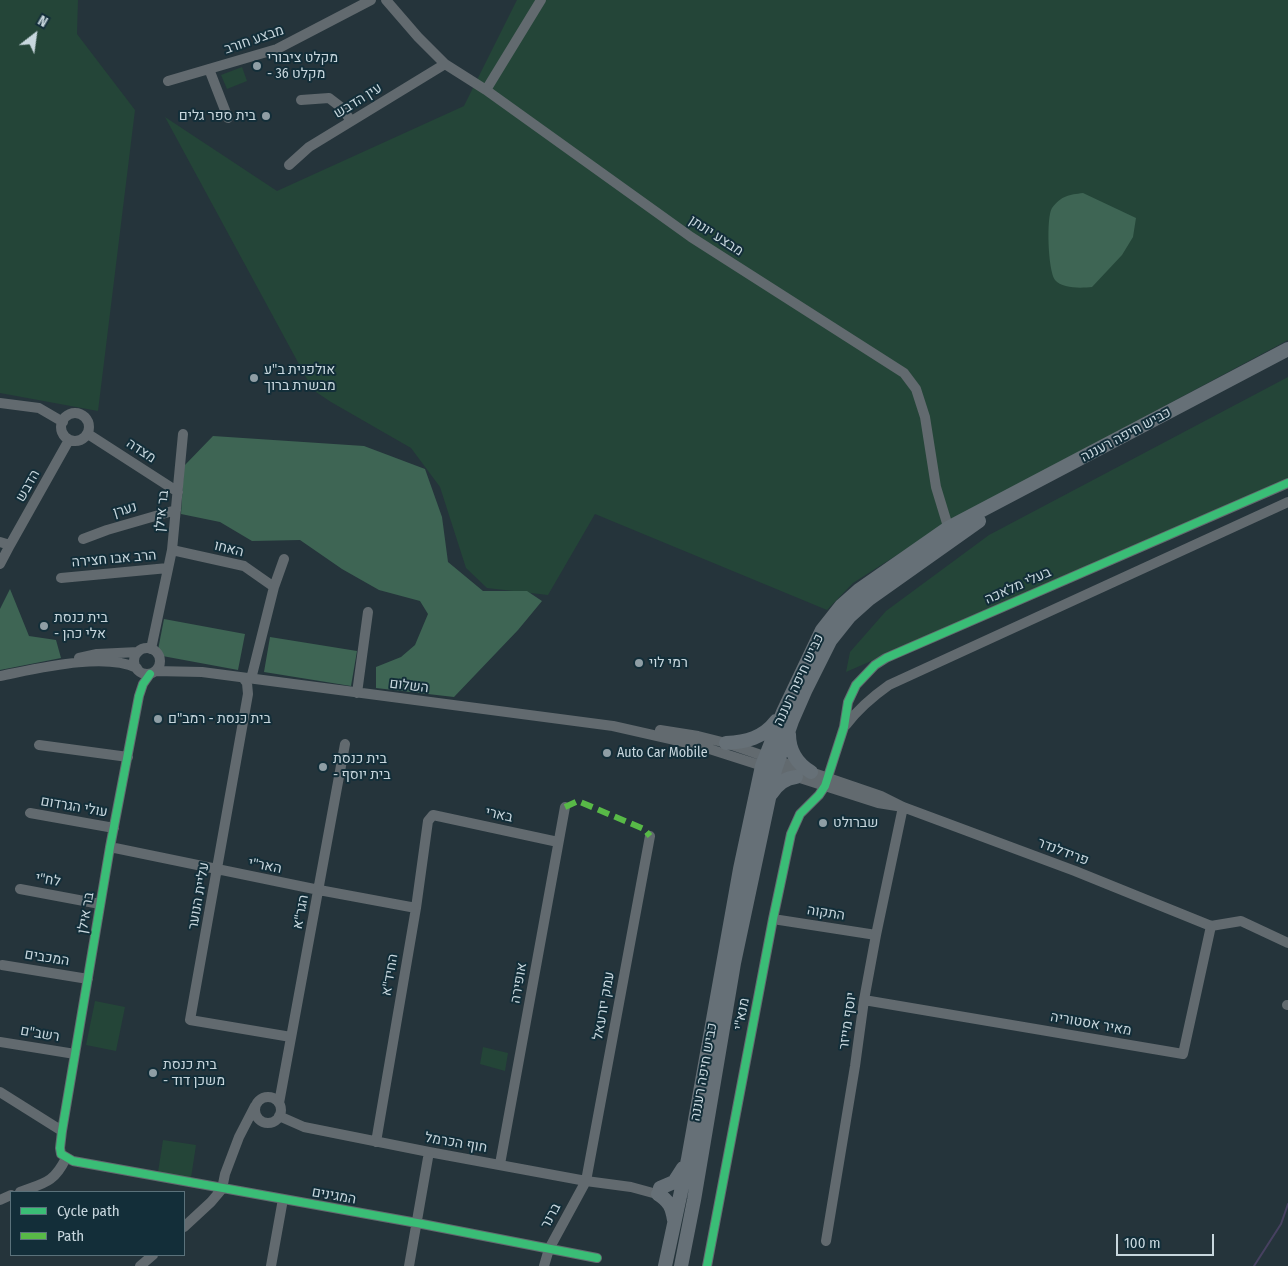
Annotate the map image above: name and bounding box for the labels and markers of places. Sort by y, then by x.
place label: מקלט ציבורי - מקלט 36 [267,50,338,82]
marker: מקלט ציבורי - מקלט 36 [251,60,263,72]
place label: בית ספר גלים [179,108,256,124]
marker: בית ספר גלים [260,110,272,122]
place label: אולפנית ב"ע מבשרת ברוך [264,362,336,394]
marker: אולפנית ב"ע מבשרת ברוך [248,372,260,384]
place label: בית כנסת - אלי כהן [54,610,108,642]
marker: בית כנסת - אלי כהן [38,620,50,632]
place label: רמי לוי [649,655,688,671]
marker: רמי לוי [633,657,645,669]
place label: בית כנסת - רמב"ם [168,711,271,727]
marker: בית כנסת - רמב"ם [152,713,164,725]
place label: Auto Car Mobile [617,745,708,761]
marker: Auto Car Mobile [601,747,613,759]
place label: בית כנסת - בית יוסף [333,751,391,784]
marker: בית כנסת - בית יוסף [317,761,329,773]
place label: שברולט [833,815,878,831]
marker: שברולט [817,817,829,829]
place label: בית כנסת - משכן דוד [163,1057,225,1090]
marker: בית כנסת - משכן דוד [147,1067,159,1079]

